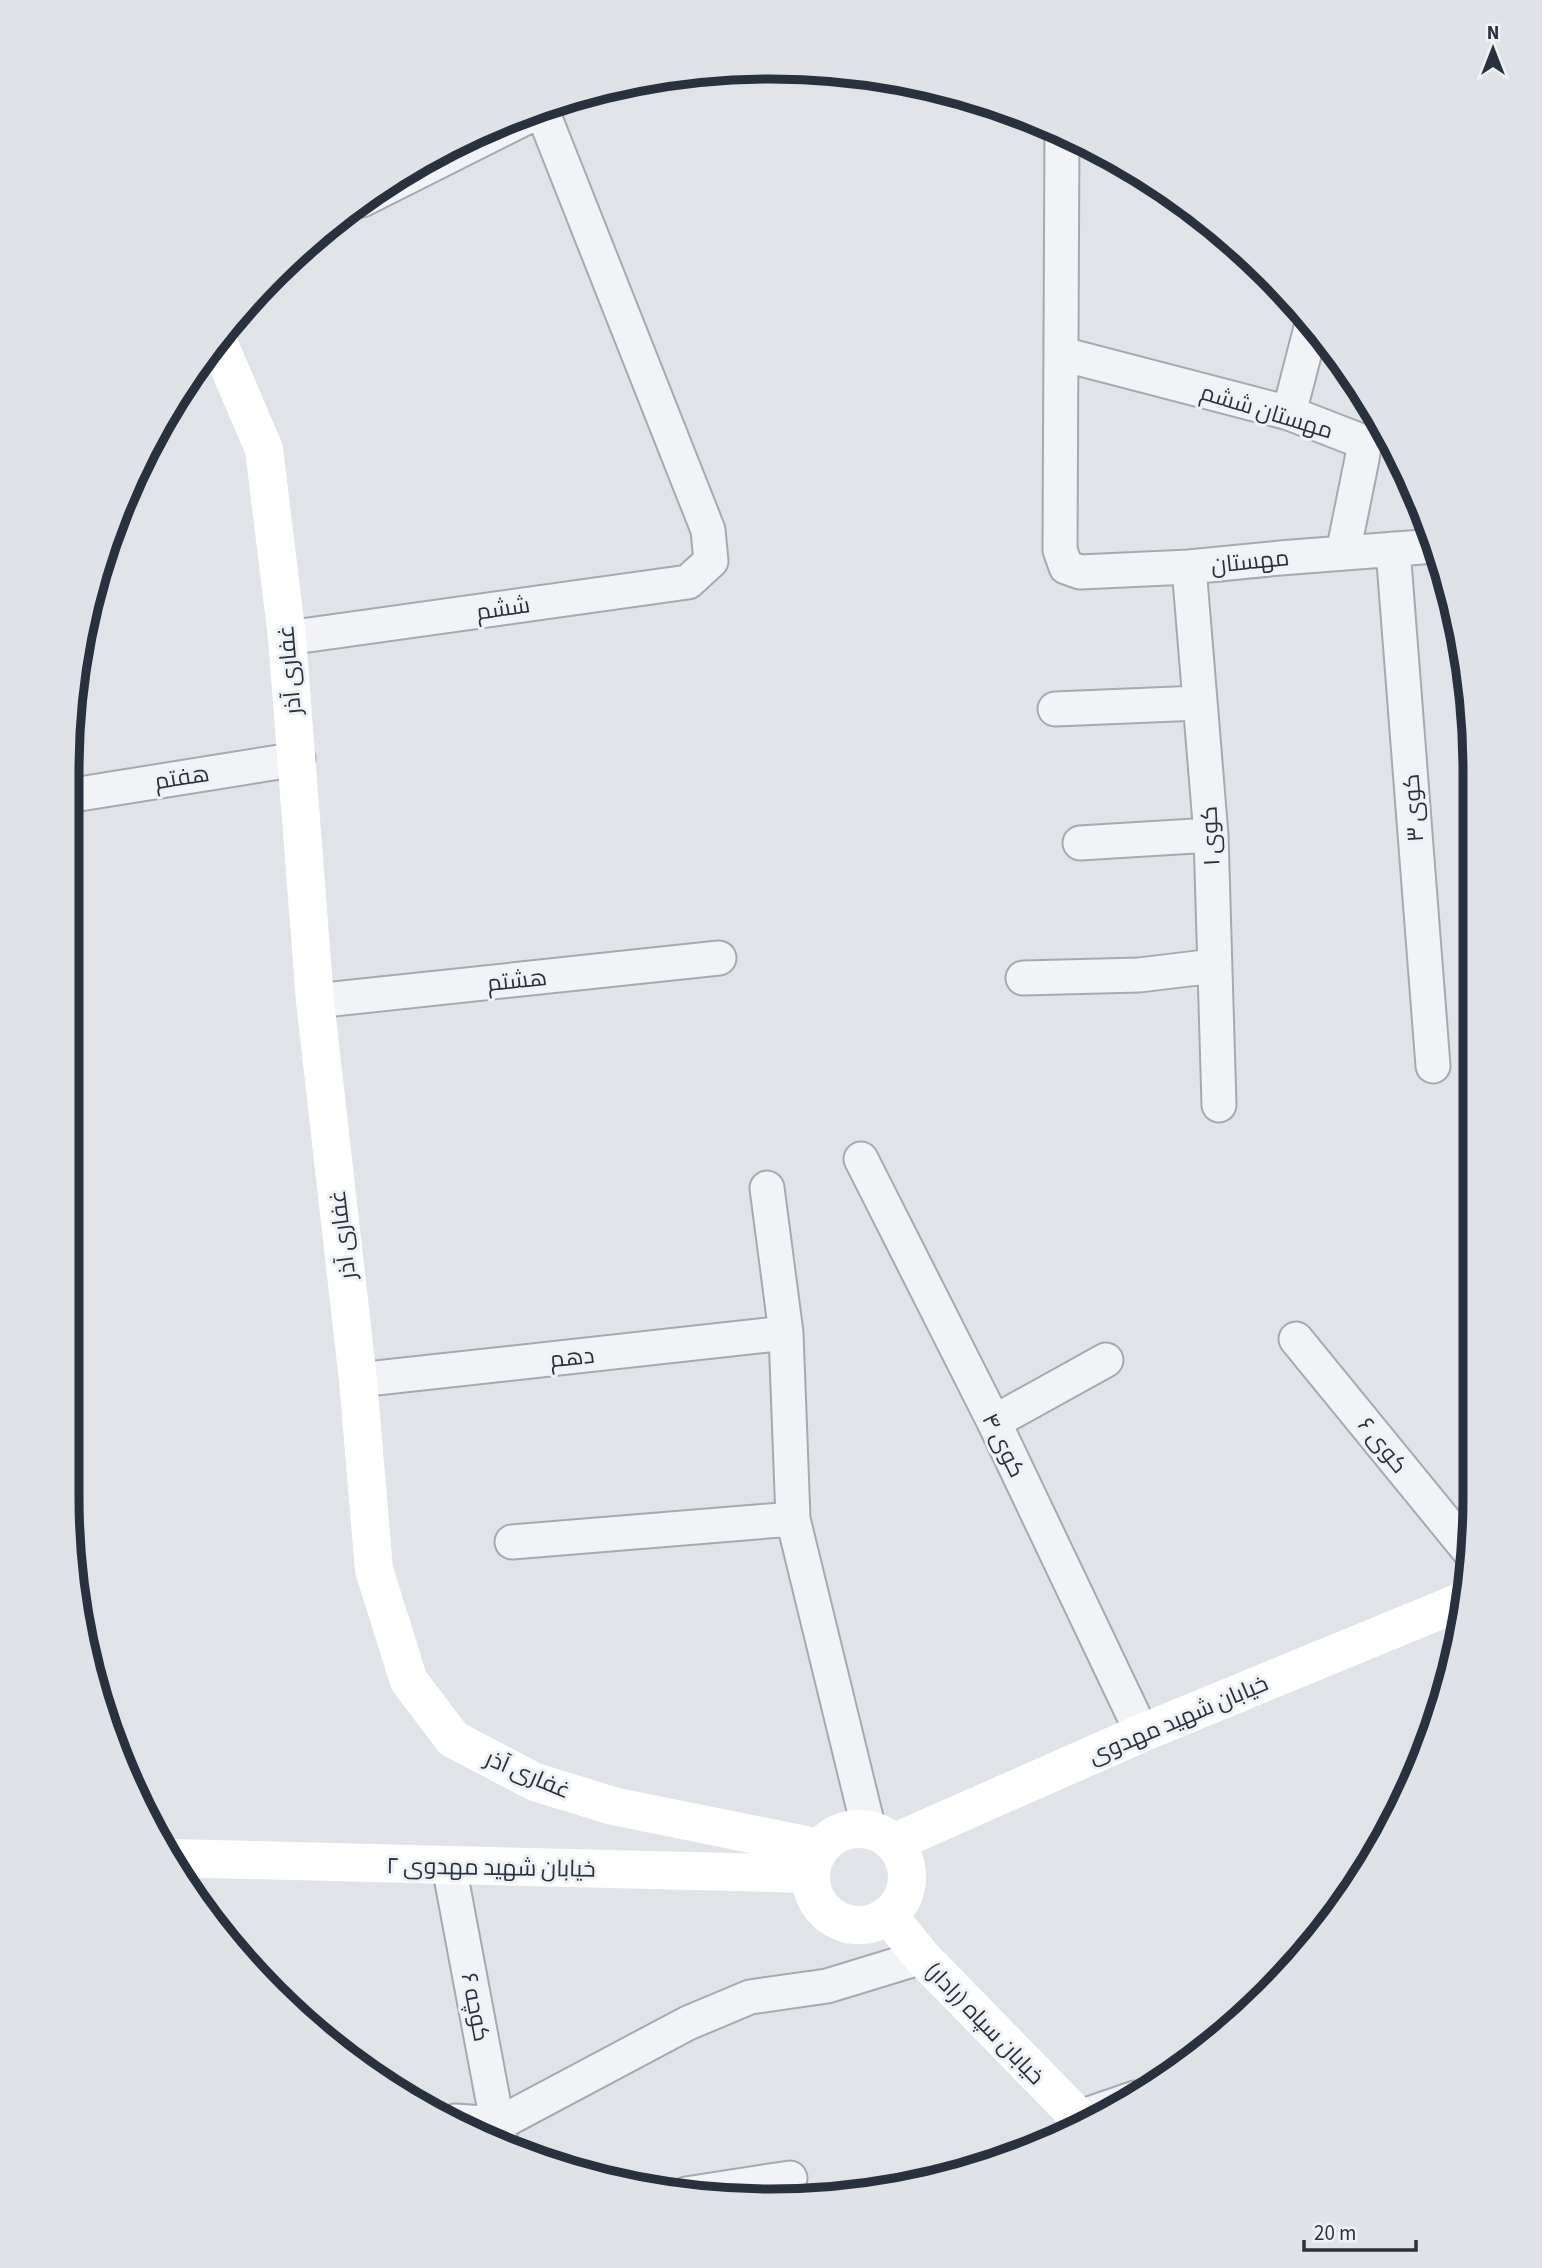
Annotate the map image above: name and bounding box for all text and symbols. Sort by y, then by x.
north arrow [1458,14,1528,84]
text: N [1487,20,1499,47]
street label: مهستان ششم [1196,376,1337,447]
street label: مهستان [1209,541,1291,582]
street label: ششم [474,588,532,629]
street label: غفاری آذر [269,624,310,718]
street label: هفتم [152,757,212,798]
street label: کوی ۳ [1395,773,1432,843]
street label: کوی ۱ [1192,805,1229,867]
street label: هشتم [485,961,549,1000]
street label: غفاری آذر [321,1188,365,1283]
street label: دهم [548,1339,596,1376]
street label: کوی ۴ [974,1407,1033,1483]
street label: کوی ۶ [1350,1410,1416,1481]
street label: خیابان شهید مهدوی [1083,1667,1273,1772]
street label: غفاری آذر [478,1741,576,1807]
street label: خیابان شهید مهدوی ۲ [386,1849,596,1886]
street label: خیابان سپاه (رادار) [917,1955,1052,2092]
street label: کوچه ۶ [453,1970,498,2044]
scale bar [1304,2208,1416,2252]
text: 20 m [1314,2218,1356,2248]

